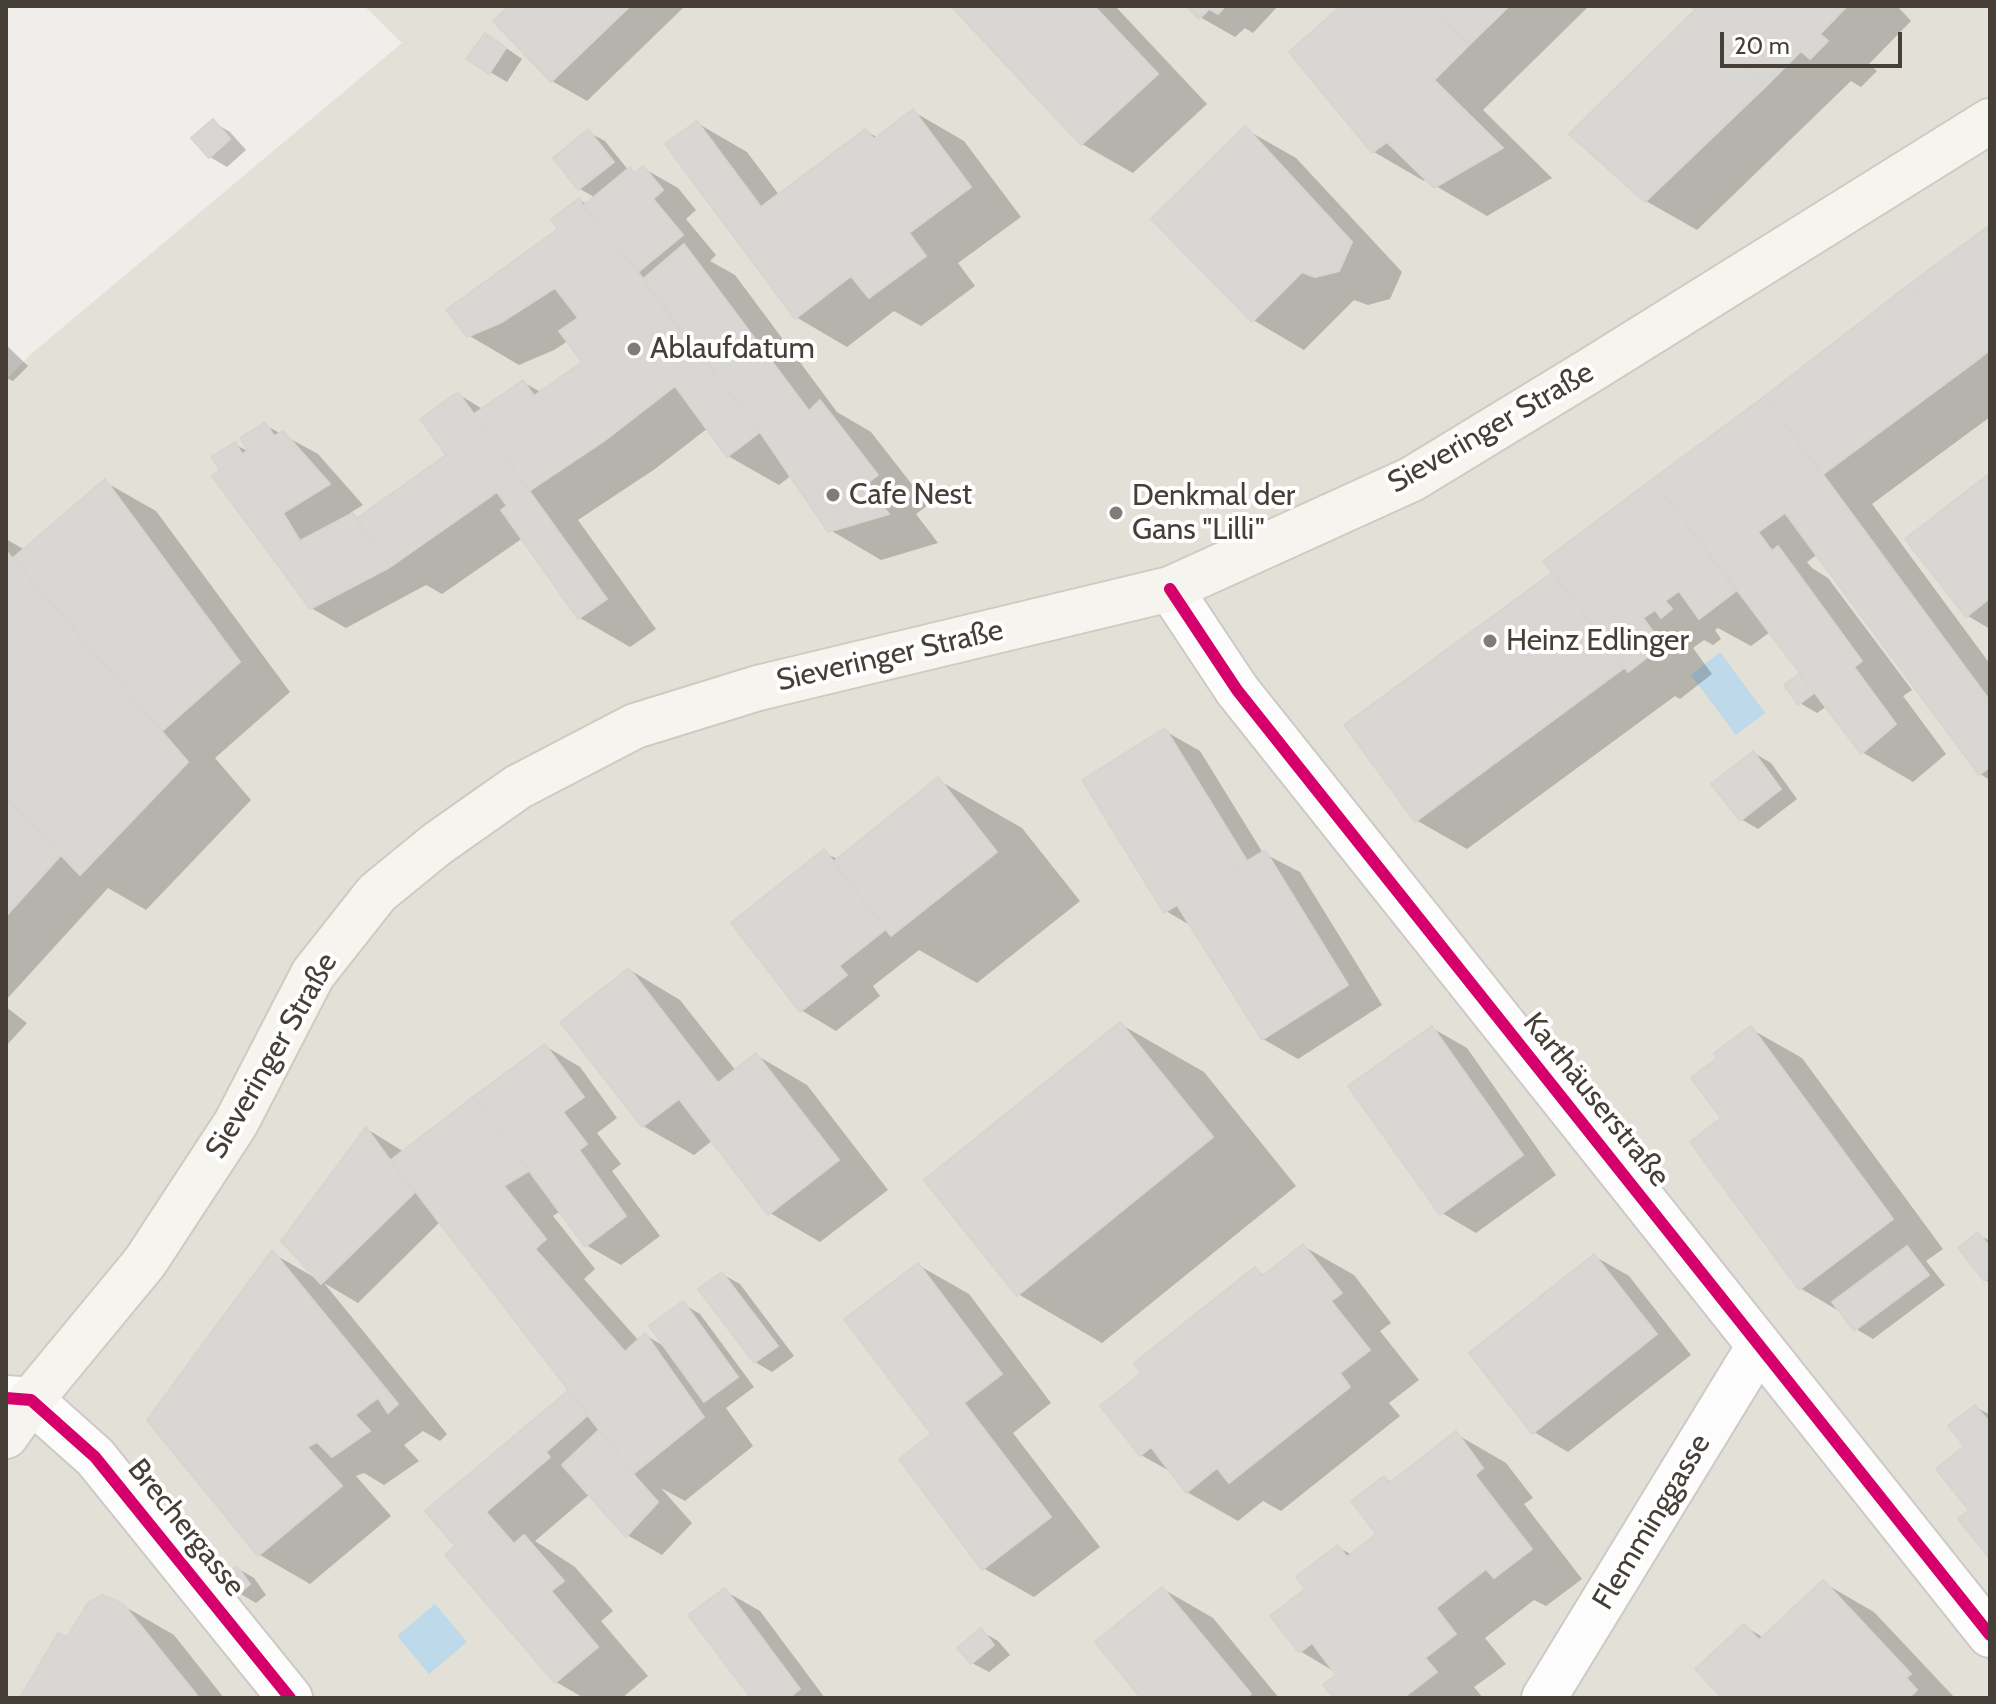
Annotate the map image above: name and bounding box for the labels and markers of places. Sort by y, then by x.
place label: Ablaufdatum [650,331,815,367]
marker: Ablaufdatum [625,340,643,358]
place label: Cafe Nest [849,477,972,513]
place label: Denkmal der Gans "Lilli" [1132,478,1295,548]
marker: Cafe Nest [824,486,842,504]
marker: Denkmal der Gans "Lilli" [1107,504,1125,522]
place label: Heinz Edlinger [1506,623,1689,659]
marker: Heinz Edlinger [1481,632,1499,650]

